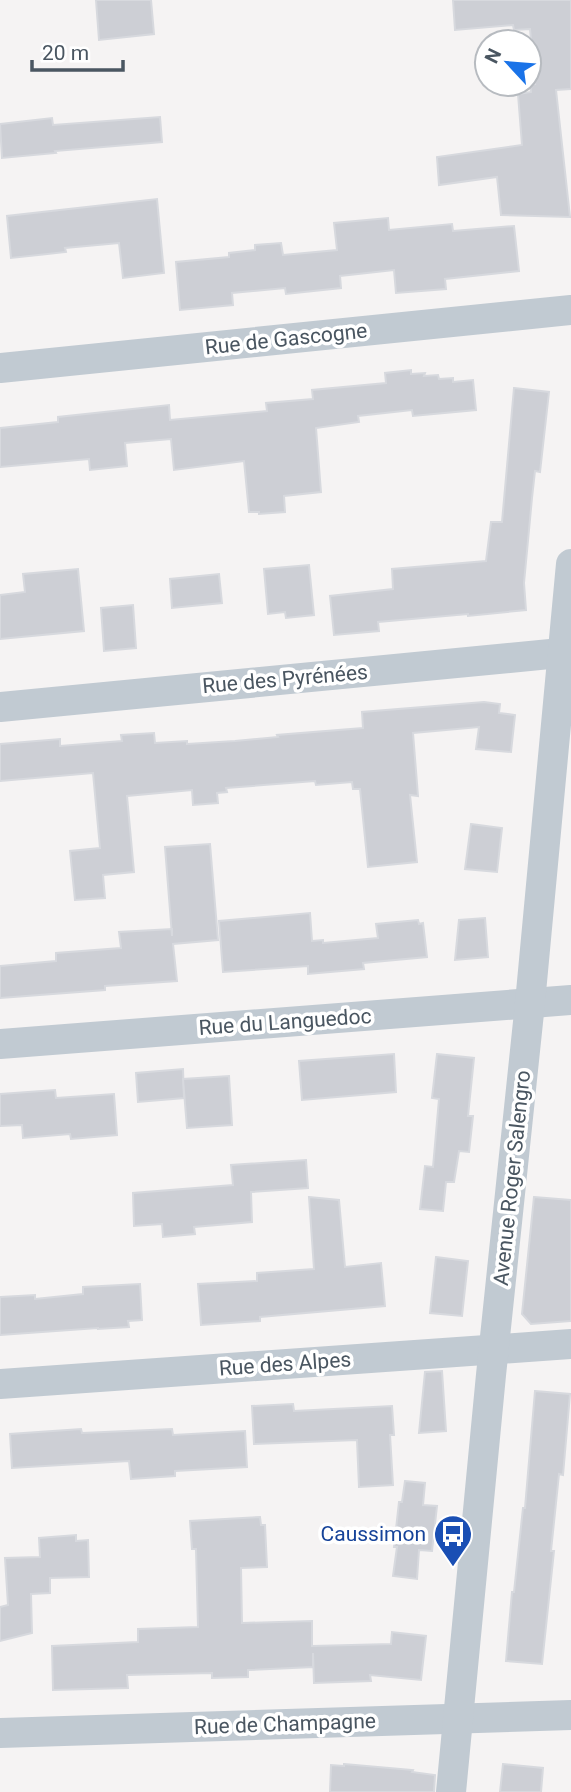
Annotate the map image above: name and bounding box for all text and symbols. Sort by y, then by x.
scale bar [32,28,122,72]
north arrow [473,28,543,98]
text: 20 m [42,41,89,65]
text: N [480,45,506,67]
street label: Rue de Gascogne [204,319,368,359]
street label: Rue des Pyrénées [201,660,369,698]
street label: Rue du Languedoc [198,1004,372,1040]
street label: Avenue Roger Salengro [489,1069,535,1287]
street label: Rue des Alpes [218,1347,352,1381]
bus stop icon: Caussimon [432,1513,474,1568]
place label: Caussimon [321,1522,426,1546]
street label: Rue de Champagne [194,1709,376,1739]

